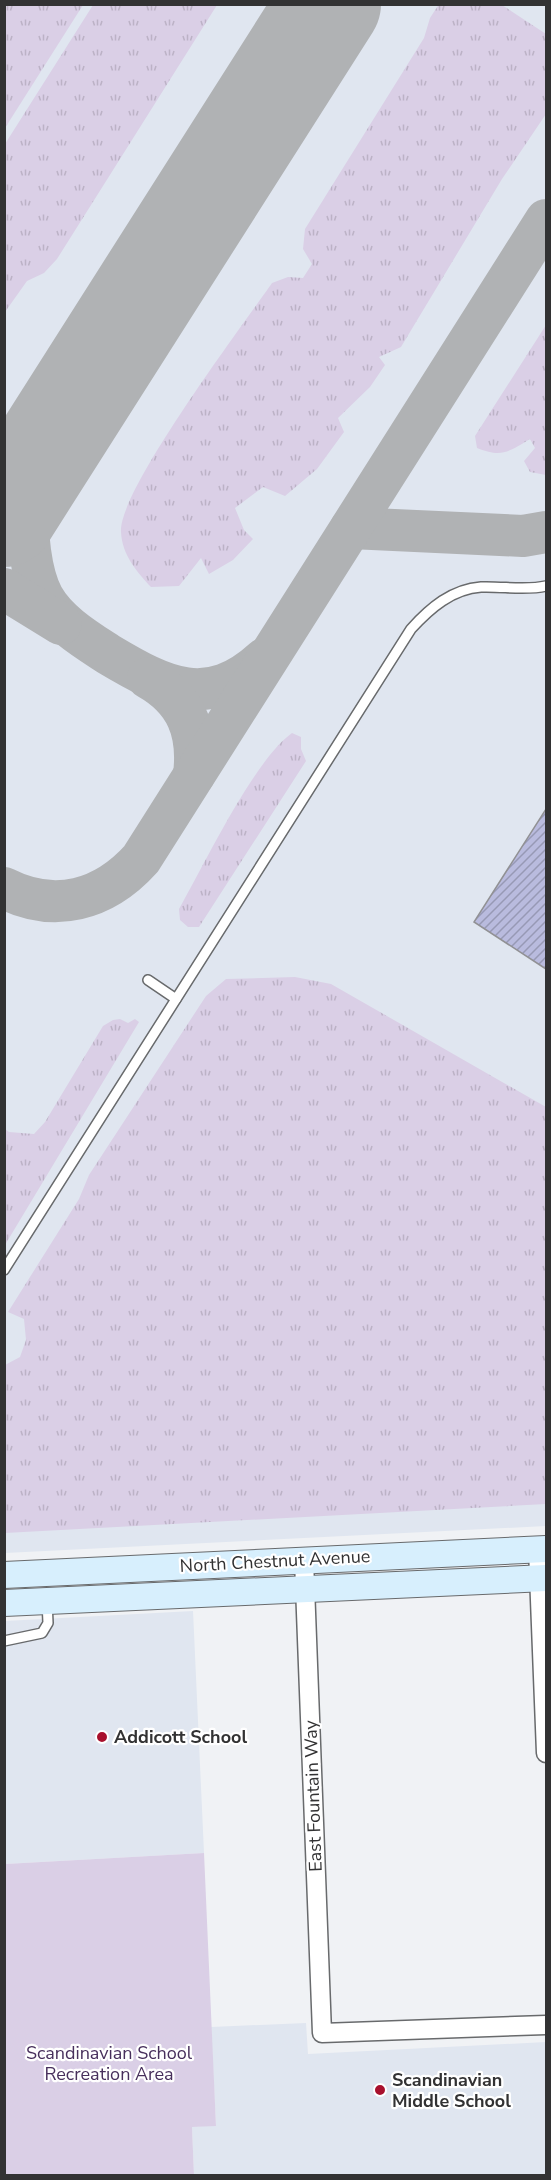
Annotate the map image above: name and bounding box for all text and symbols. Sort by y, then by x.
street label: North Chestnut Avenue [179,1544,371,1578]
street label: East Fountain Way [298,1719,328,1872]
place label: Addicott School [114,1725,247,1749]
marker: Addicott School [95,1730,109,1744]
park label: Scandinavian School Recreation Area [26,2041,193,2086]
place label: Scandinavian Middle School [392,2068,511,2113]
marker: Scandinavian Middle School [373,2083,387,2097]

